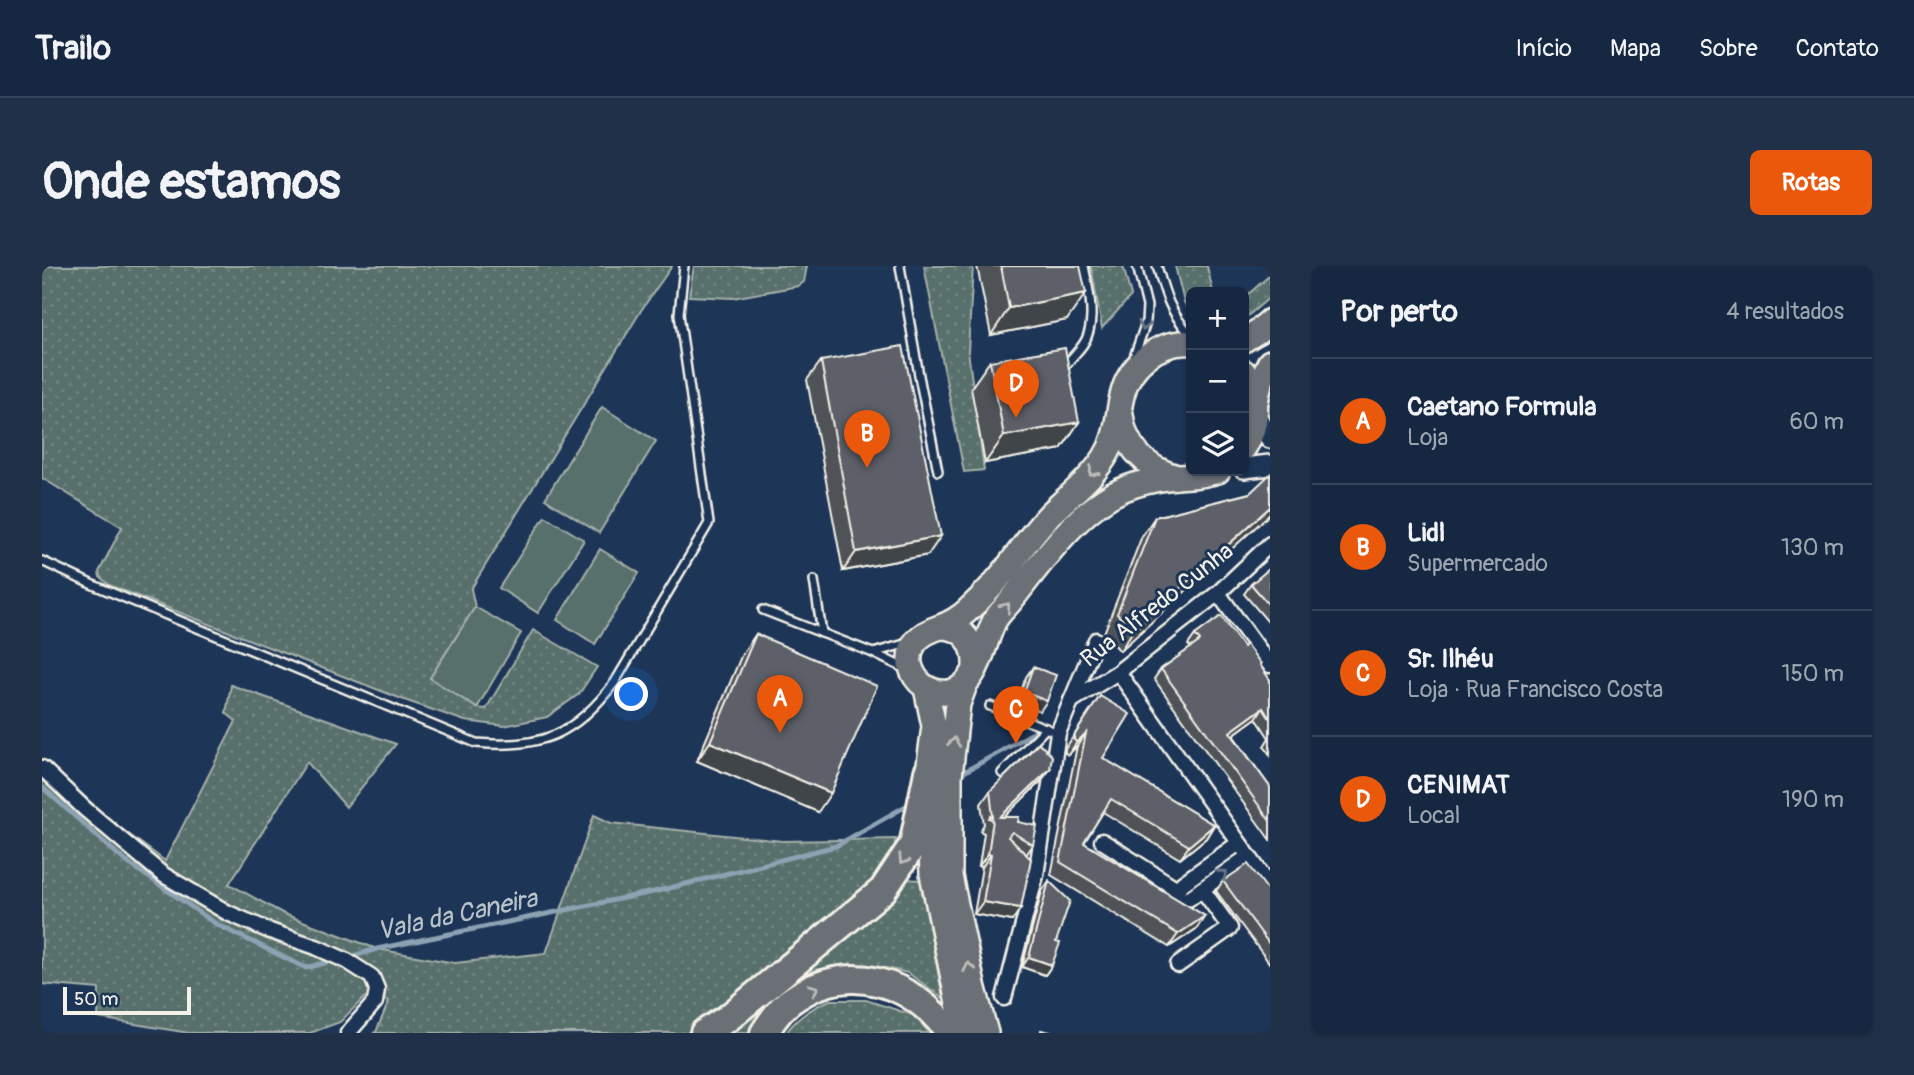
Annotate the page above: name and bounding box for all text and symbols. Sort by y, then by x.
text: Trailo [35,28,111,69]
text: Início [1516,34,1572,63]
text: Mapa [1610,34,1661,63]
text: Sobre [1699,34,1758,63]
text: Contato [1796,34,1879,63]
button: Rotas [1750,150,1872,215]
text: Onde estamos [42,152,340,213]
map controls [1186,287,1249,476]
button: + [1186,287,1249,350]
text: Por perto [1340,293,1458,330]
text: 4 resultados [1726,297,1844,326]
one-way arrow [1137,320,1152,332]
button: − [1186,350,1249,413]
pin: D [993,360,1039,418]
text: Caetano Formula [1407,391,1597,423]
text: A [1356,407,1370,436]
text: 60 m [1789,407,1844,436]
pin: B [844,410,890,468]
button: layers [1186,413,1249,476]
text: Loja [1407,423,1448,452]
one-way arrow [1089,464,1101,477]
text: Lidl [1407,517,1445,549]
text: B [1356,533,1370,562]
text: 130 m [1781,533,1844,562]
street label: Rua Alfredo Cunha [1075,536,1239,674]
text: Supermercado [1407,549,1548,578]
one-way arrow [997,602,1010,614]
text: Sr. Ilhéu [1407,643,1494,675]
text: C [1356,659,1370,688]
text: 150 m [1781,659,1844,688]
pin: A [757,675,803,733]
text: Loja · Rua Francisco Costa [1407,675,1663,704]
your location [614,677,648,711]
pin: C [993,686,1039,744]
one-way arrow [946,736,961,747]
text: CENIMAT [1407,769,1510,801]
text: D [1356,785,1370,814]
text: 190 m [1782,785,1844,814]
text: Local [1407,801,1460,830]
one-way arrow [898,852,911,865]
one-way arrow [1215,870,1228,882]
water label: Vala da Caneira [374,882,542,948]
one-way arrow [963,961,977,973]
one-way arrow [807,983,819,997]
scale bar [63,984,191,1016]
text: 50 m [74,987,118,1011]

